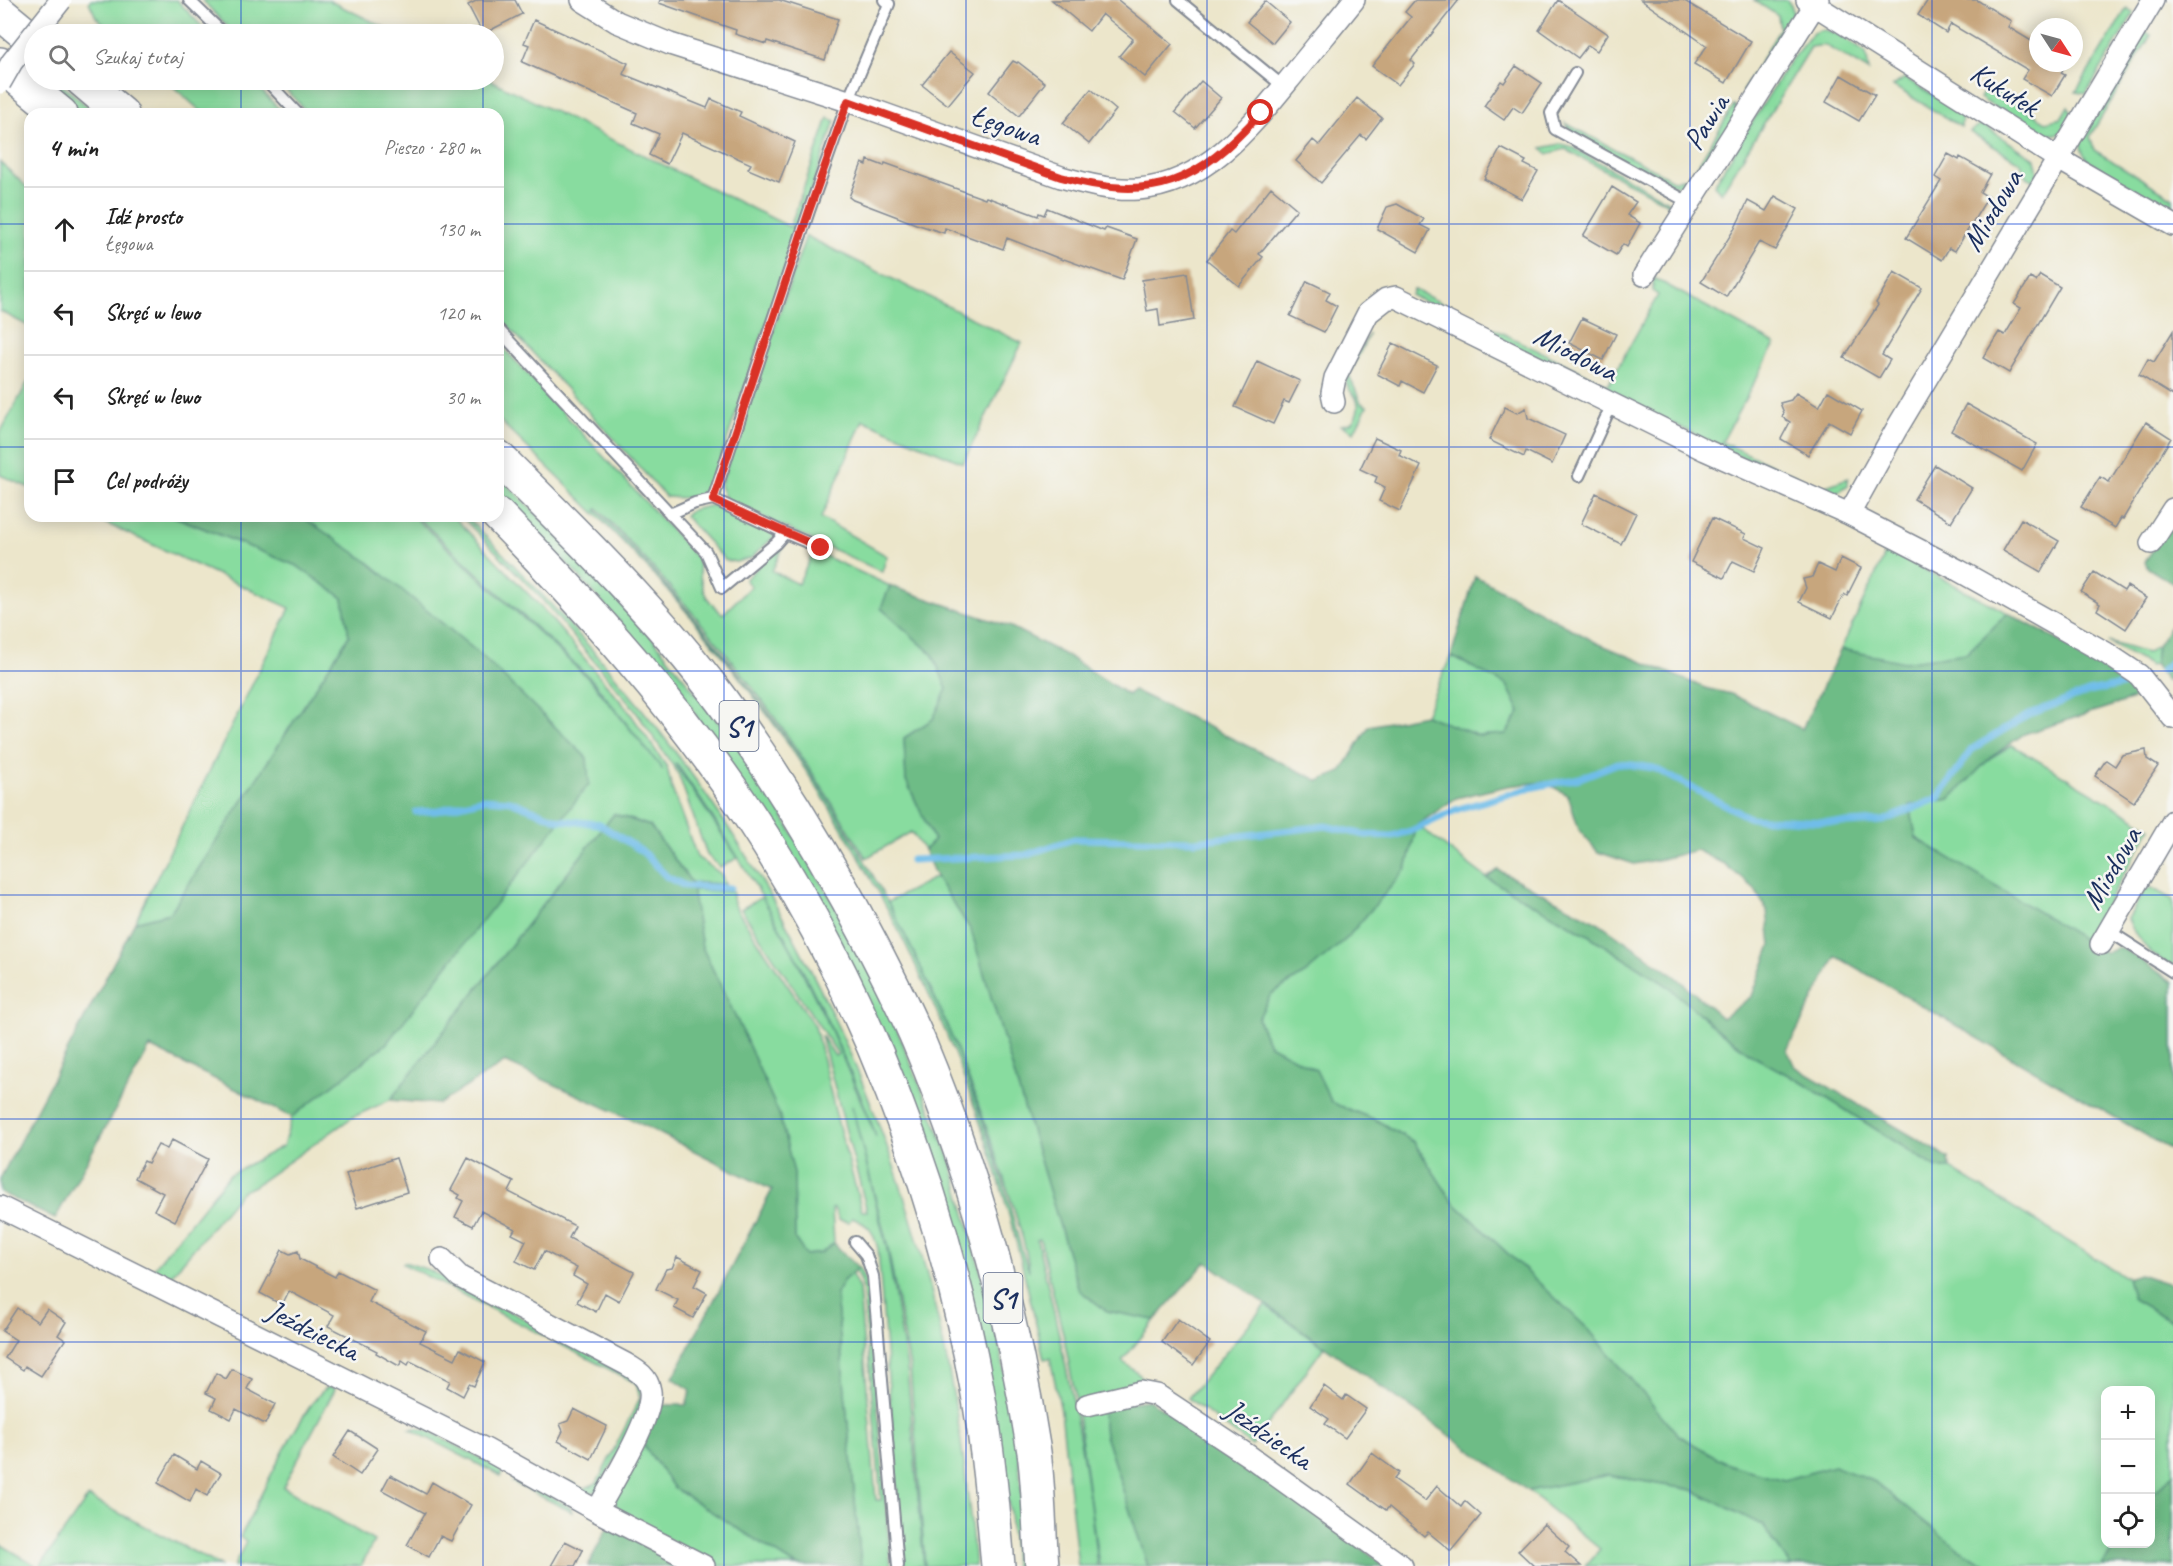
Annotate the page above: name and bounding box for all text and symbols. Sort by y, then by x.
north arrow [2029,18,2083,72]
search box [24,24,504,90]
icon: search [45,41,78,74]
text: Szukaj tutaj [93,43,183,71]
street label: Kukułek [1964,53,2048,126]
street label: Pawia [1674,85,1739,157]
street label: Łęgowa [966,95,1048,155]
route start [1247,99,1273,125]
text: 4 min [48,131,98,164]
text: Pieszo · 280 m [384,135,480,160]
street label: Miodowa [1953,160,2032,258]
text: Idź prosto [105,203,182,231]
icon: ahead [48,213,81,246]
text: 130 m [437,217,480,242]
text: Łęgowa [105,231,153,256]
icon: left [48,297,81,330]
text: Skręć w lewo [105,299,200,327]
text: 120 m [437,301,480,326]
street label: Miodowa [1528,316,1626,391]
icon: left [48,381,81,414]
text: Skręć w lewo [105,383,200,411]
text: 30 m [446,385,480,410]
icon: arrive [48,465,81,498]
text: Cel podróży [105,467,188,495]
route end [807,534,833,560]
road number: S1 [720,701,758,751]
street label: Miodowa [2072,818,2151,916]
road number: S1 [984,1273,1022,1323]
street label: Jeździecka [258,1290,368,1371]
map controls [2101,1386,2155,1548]
button: + [2101,1386,2155,1440]
street label: Jeździecka [1216,1389,1323,1480]
button: − [2101,1440,2155,1494]
button: locate [2101,1494,2155,1548]

